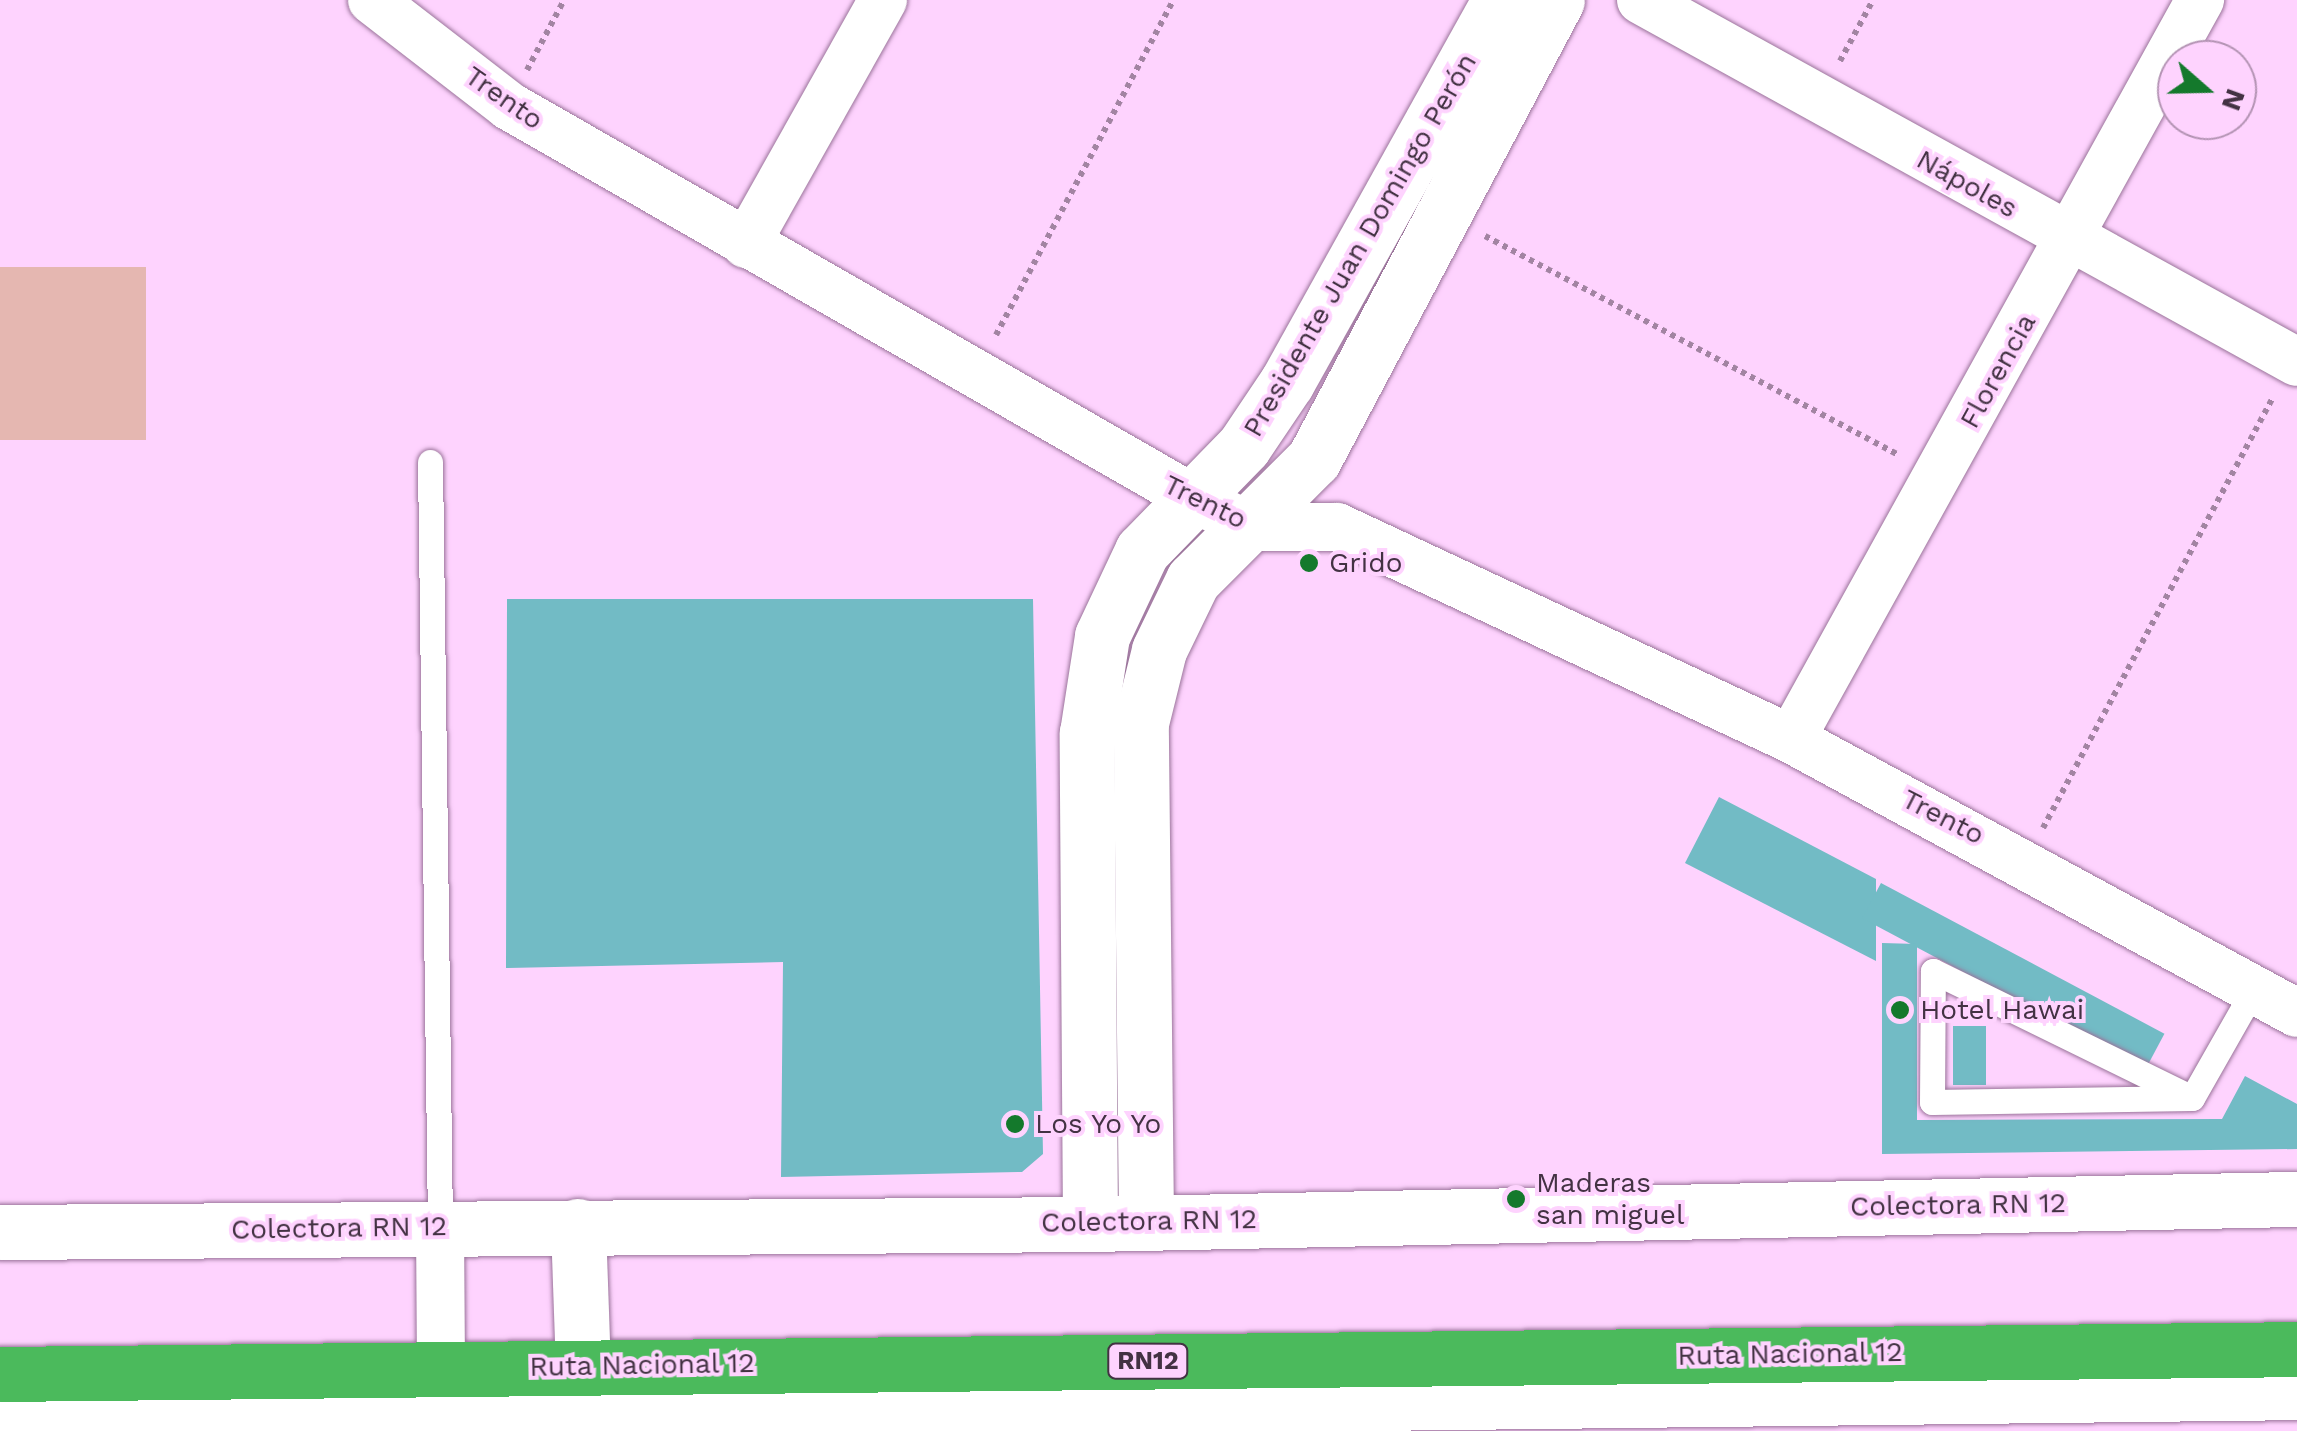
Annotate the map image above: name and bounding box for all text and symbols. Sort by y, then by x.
north arrow [2157,40,2257,140]
street label: Presidente Juan Domingo Perón [1236,47,1484,443]
street label: Trento [458,59,550,137]
text: N [2215,84,2253,115]
street label: Nápoles [1911,143,2023,225]
street label: Florencia [1953,308,2043,434]
street label: Trento [1158,468,1252,536]
place label: Grido [1329,546,1402,580]
marker: Grido [1298,552,1320,574]
street label: Trento [1896,782,1990,852]
place label: Hotel Hawai [1920,993,2085,1027]
marker: Hotel Hawai [1889,999,1911,1021]
place label: Los Yo Yo [1035,1107,1164,1141]
marker: Los Yo Yo [1004,1113,1026,1135]
place label: Maderas san miguel [1536,1166,1685,1232]
street label: Colectora RN 12 [1849,1186,2067,1224]
marker: Maderas san miguel [1505,1188,1527,1210]
street label: Colectora RN 12 [1040,1202,1258,1240]
street label: Colectora RN 12 [230,1209,448,1247]
street label: Ruta Nacional 12 [1676,1335,1904,1373]
road number: RN12 [1106,1341,1190,1381]
street label: Ruta Nacional 12 [528,1346,756,1384]

